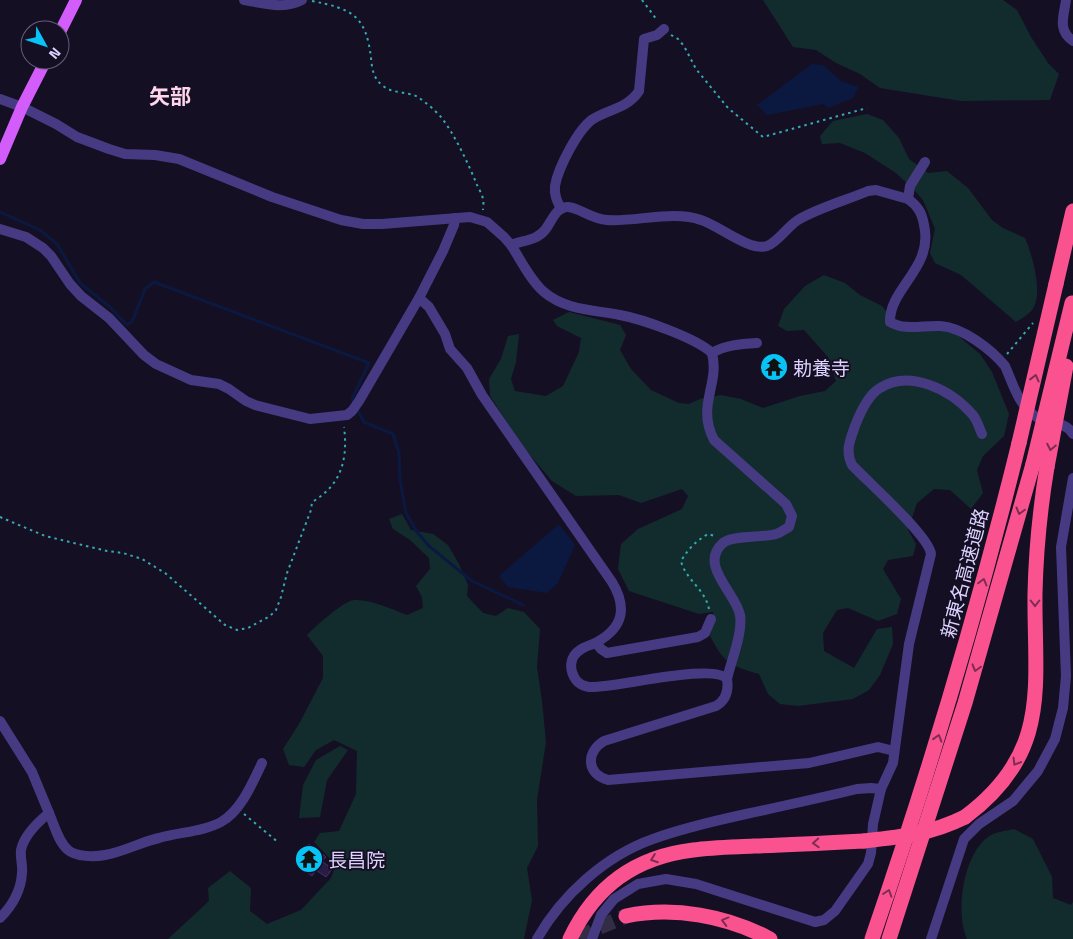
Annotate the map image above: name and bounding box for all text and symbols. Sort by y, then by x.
north arrow [20,20,70,70]
text: N [44,43,67,64]
district label: 矢部 [149,80,191,112]
temple icon: 勅養寺 [759,352,789,382]
place label: 勅養寺 [793,353,850,382]
one-way arrow [1029,374,1040,383]
one-way arrow [1046,442,1057,451]
street label: 新東名高速道路 [933,505,995,641]
one-way arrow [1015,507,1026,516]
one-way arrow [977,578,988,586]
one-way arrow [1030,600,1040,607]
one-way arrow [971,663,981,671]
one-way arrow [932,734,942,743]
one-way arrow [1013,757,1023,766]
one-way arrow [811,838,819,849]
temple icon: 長昌院 [294,844,324,874]
place label: 長昌院 [328,845,385,874]
one-way arrow [651,853,659,863]
one-way arrow [882,889,892,897]
one-way arrow [721,917,729,927]

